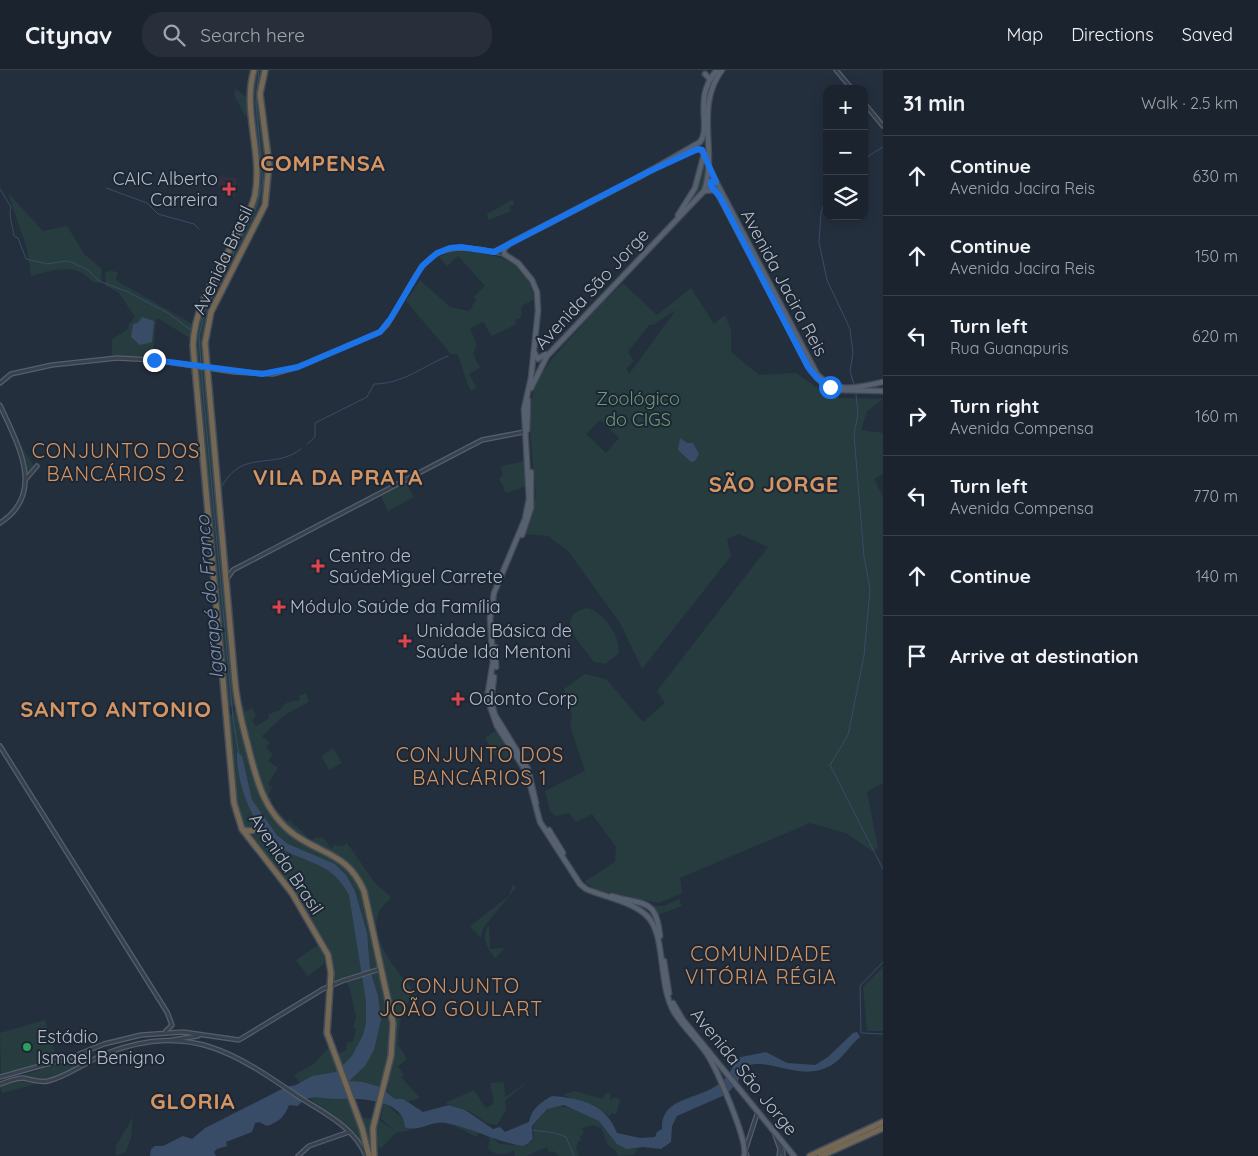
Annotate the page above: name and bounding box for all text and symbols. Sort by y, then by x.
search box [142,12,492,57]
text: Citynav [25,20,112,50]
icon: search [160,21,188,49]
text: Search here [200,23,305,47]
text: Map [1006,23,1043,46]
text: Directions [1071,23,1154,46]
text: Saved [1182,23,1233,46]
map controls [823,85,868,220]
button: + [823,85,868,130]
text: 31 min [903,90,965,116]
text: Walk · 2.5 km [1141,93,1238,113]
button: − [823,130,868,175]
district label: COMPENSA [260,149,386,177]
text: Continue [950,154,1031,178]
icon: ahead [903,162,931,190]
text: 630 m [1193,166,1238,186]
place label: CAIC Alberto Carreira [113,167,218,211]
button: layers [823,175,868,220]
text: Avenida Jacira Reis [950,178,1095,198]
marker: CAIC Alberto Carreira [222,182,236,196]
street label: Avenida Brasil [187,202,258,318]
street label: Avenida Jacira Reis [736,205,833,360]
street label: Avenida São Jorge [530,223,654,354]
text: Continue [950,234,1031,258]
icon: ahead [903,242,931,270]
text: 150 m [1195,246,1238,266]
text: Avenida Jacira Reis [950,258,1095,278]
text: Turn left [950,314,1028,338]
icon: left [903,322,931,350]
text: 620 m [1192,326,1238,346]
text: Rua Guanapuris [950,338,1068,358]
route end [143,349,166,372]
route start [819,376,842,399]
park label: Zoológico do CIGS [596,387,680,431]
text: Turn right [950,394,1039,418]
icon: right [903,402,931,430]
text: 160 m [1195,406,1238,426]
text: Avenida Compensa [950,418,1094,438]
district label: CONJUNTO DOS BANCÁRIOS 2 [32,438,200,486]
district label: VILA DA PRATA [253,463,423,491]
district label: SÃO JORGE [709,470,839,498]
text: Turn left [950,474,1028,498]
icon: left [903,482,931,510]
text: 770 m [1193,486,1238,506]
text: Avenida Compensa [950,498,1094,518]
water label: Igarapé do Franco [190,513,228,680]
place label: Centro de SaúdeMiguel Carrete [329,544,503,588]
marker: Centro de SaúdeMiguel Carrete [311,559,325,573]
icon: ahead [903,562,931,590]
text: Continue [950,564,1031,588]
text: 140 m [1195,566,1238,586]
place label: Módulo Saúde da Família [290,595,501,618]
marker: Módulo Saúde da Família [272,600,286,614]
place label: Unidade Básica de Saúde Ida Mentoni [416,619,572,663]
marker: Unidade Básica de Saúde Ida Mentoni [398,634,412,648]
icon: arrive [903,642,931,670]
text: Arrive at destination [950,644,1139,668]
place label: Odonto Corp [469,687,577,710]
marker: Odonto Corp [451,692,465,706]
district label: SANTO ANTONIO [20,695,212,723]
district label: CONJUNTO DOS BANCÁRIOS 1 [396,742,564,790]
street label: Avenida Brasil [244,809,329,919]
district label: COMUNIDADE VITÓRIA RÉGIA [685,941,837,989]
district label: CONJUNTO JOÃO GOULART [379,973,543,1021]
street label: Avenida São Jorge [686,1003,803,1140]
place label: Estádio Ismael Benigno [37,1025,165,1069]
marker: Estádio Ismael Benigno [21,1041,33,1053]
district label: GLORIA [150,1087,236,1115]

